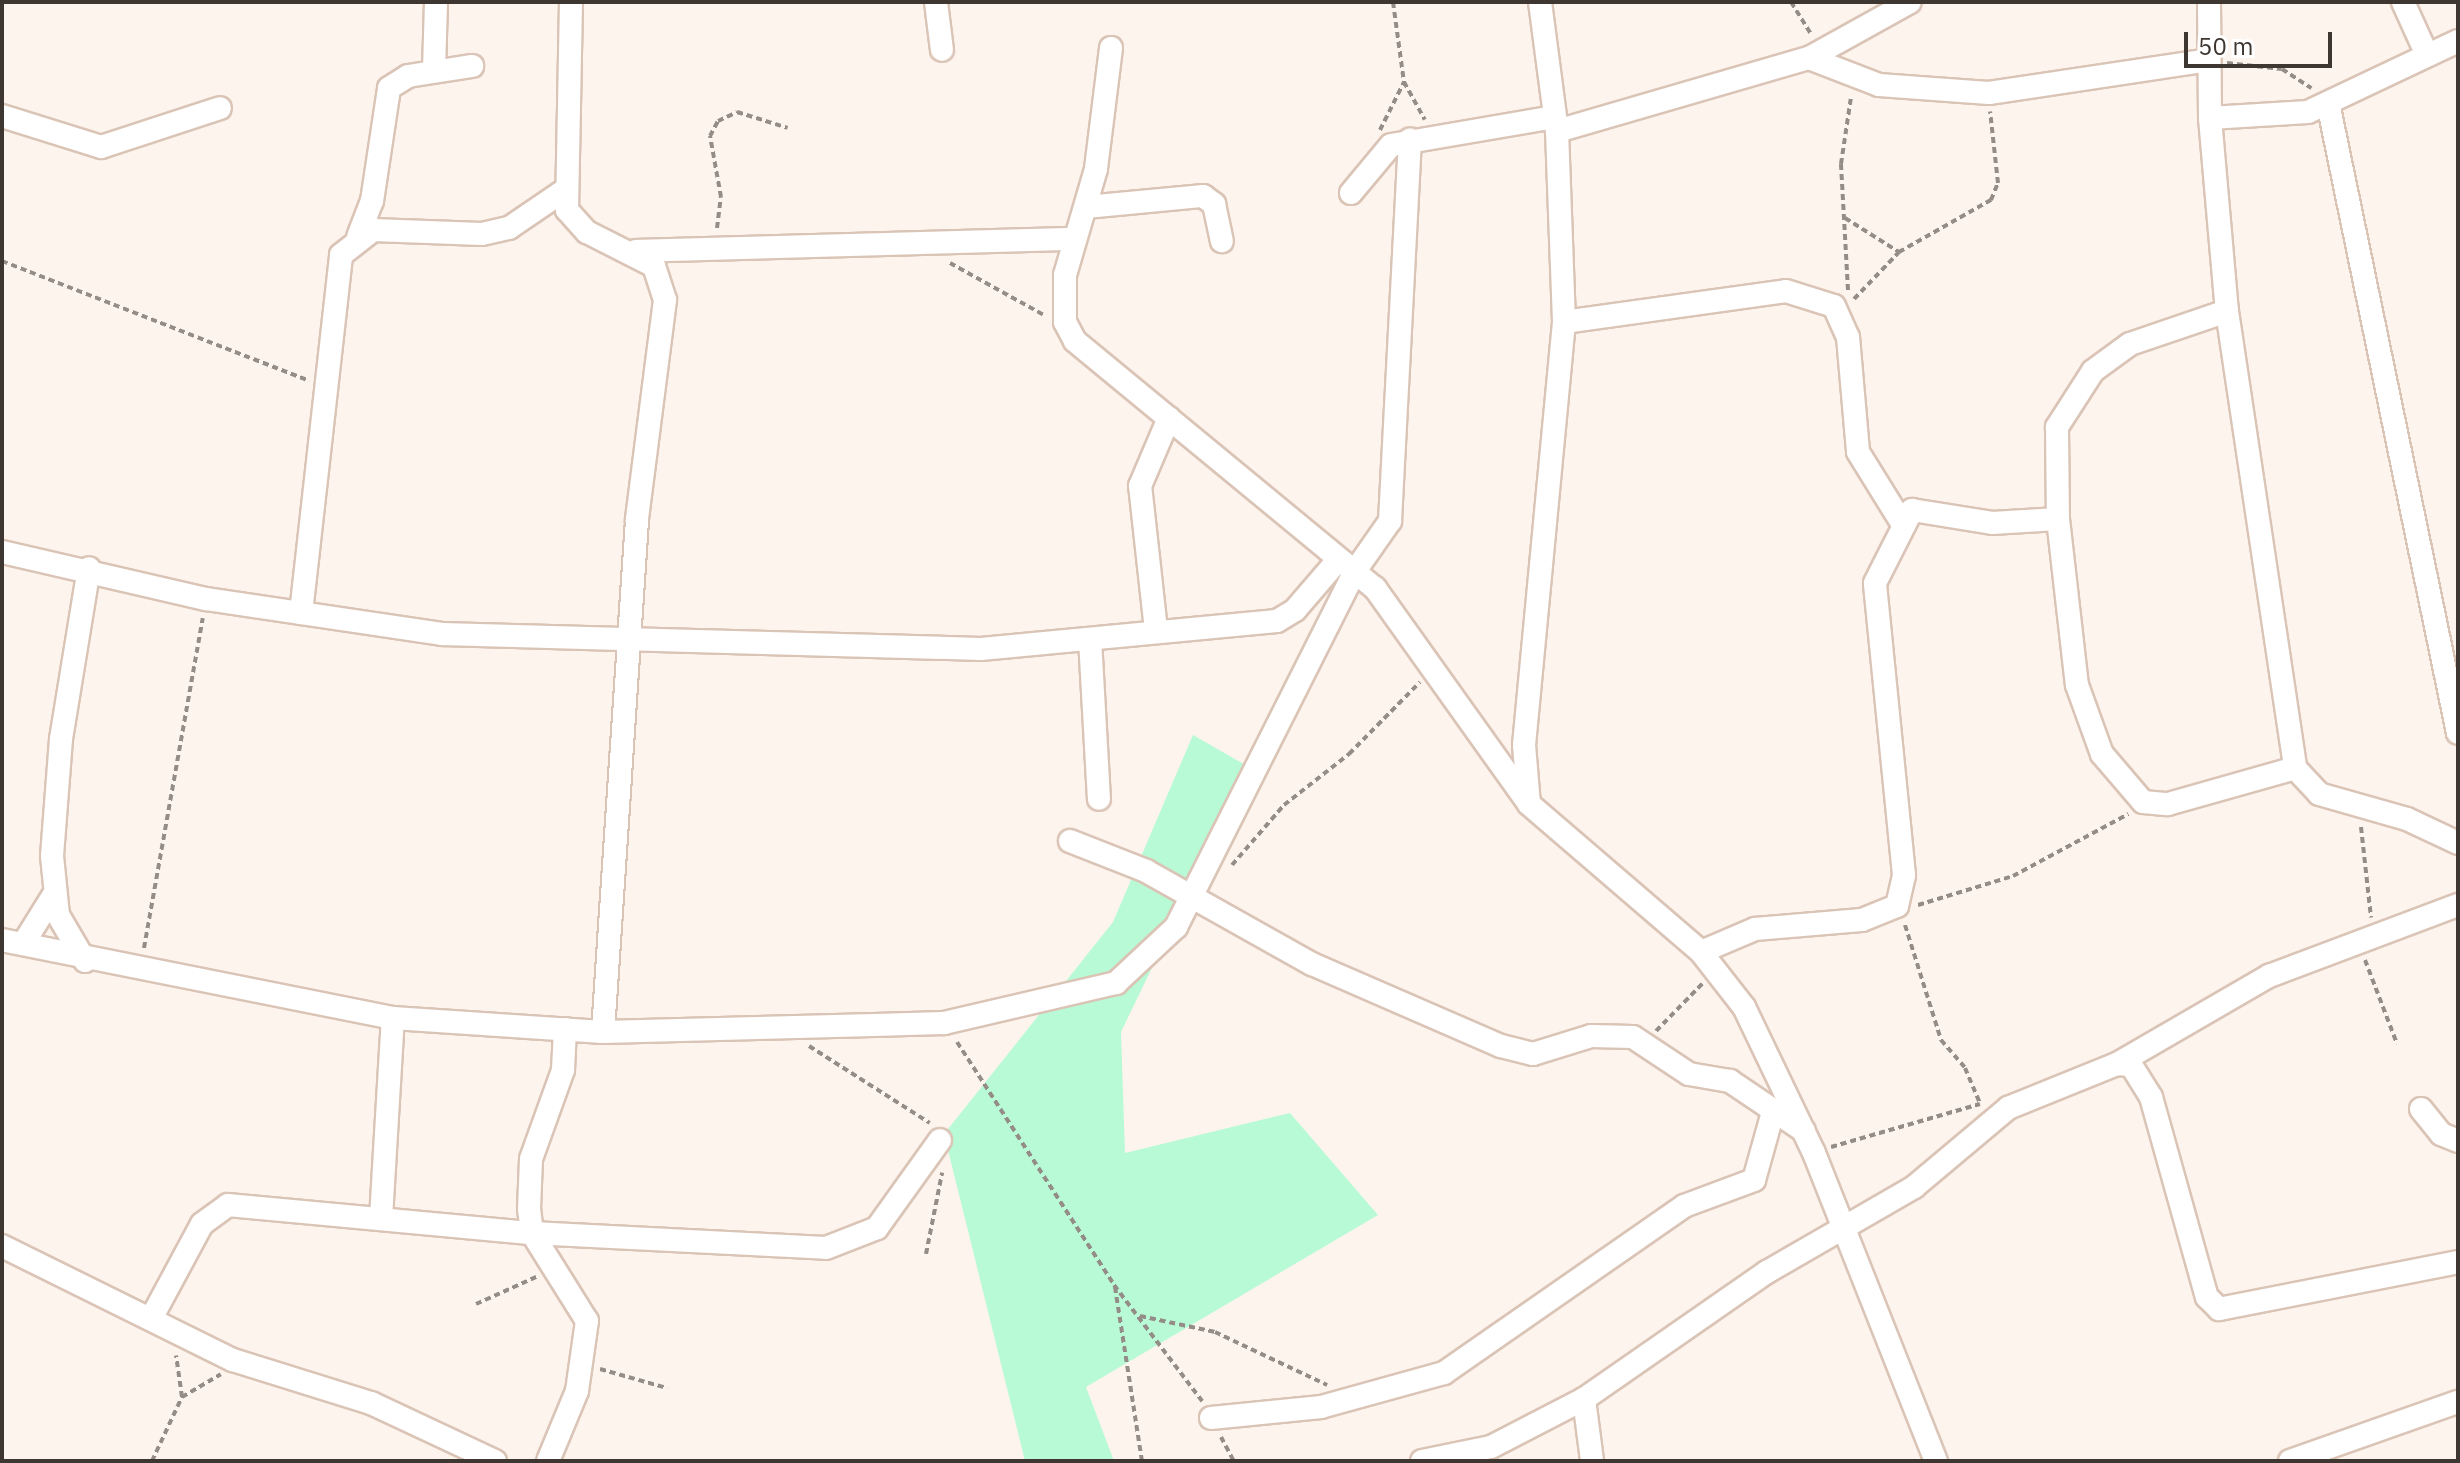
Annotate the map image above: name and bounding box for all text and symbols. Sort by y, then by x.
scale bar [2188,16,2336,66]
text: 50 m [2198,30,2253,62]

